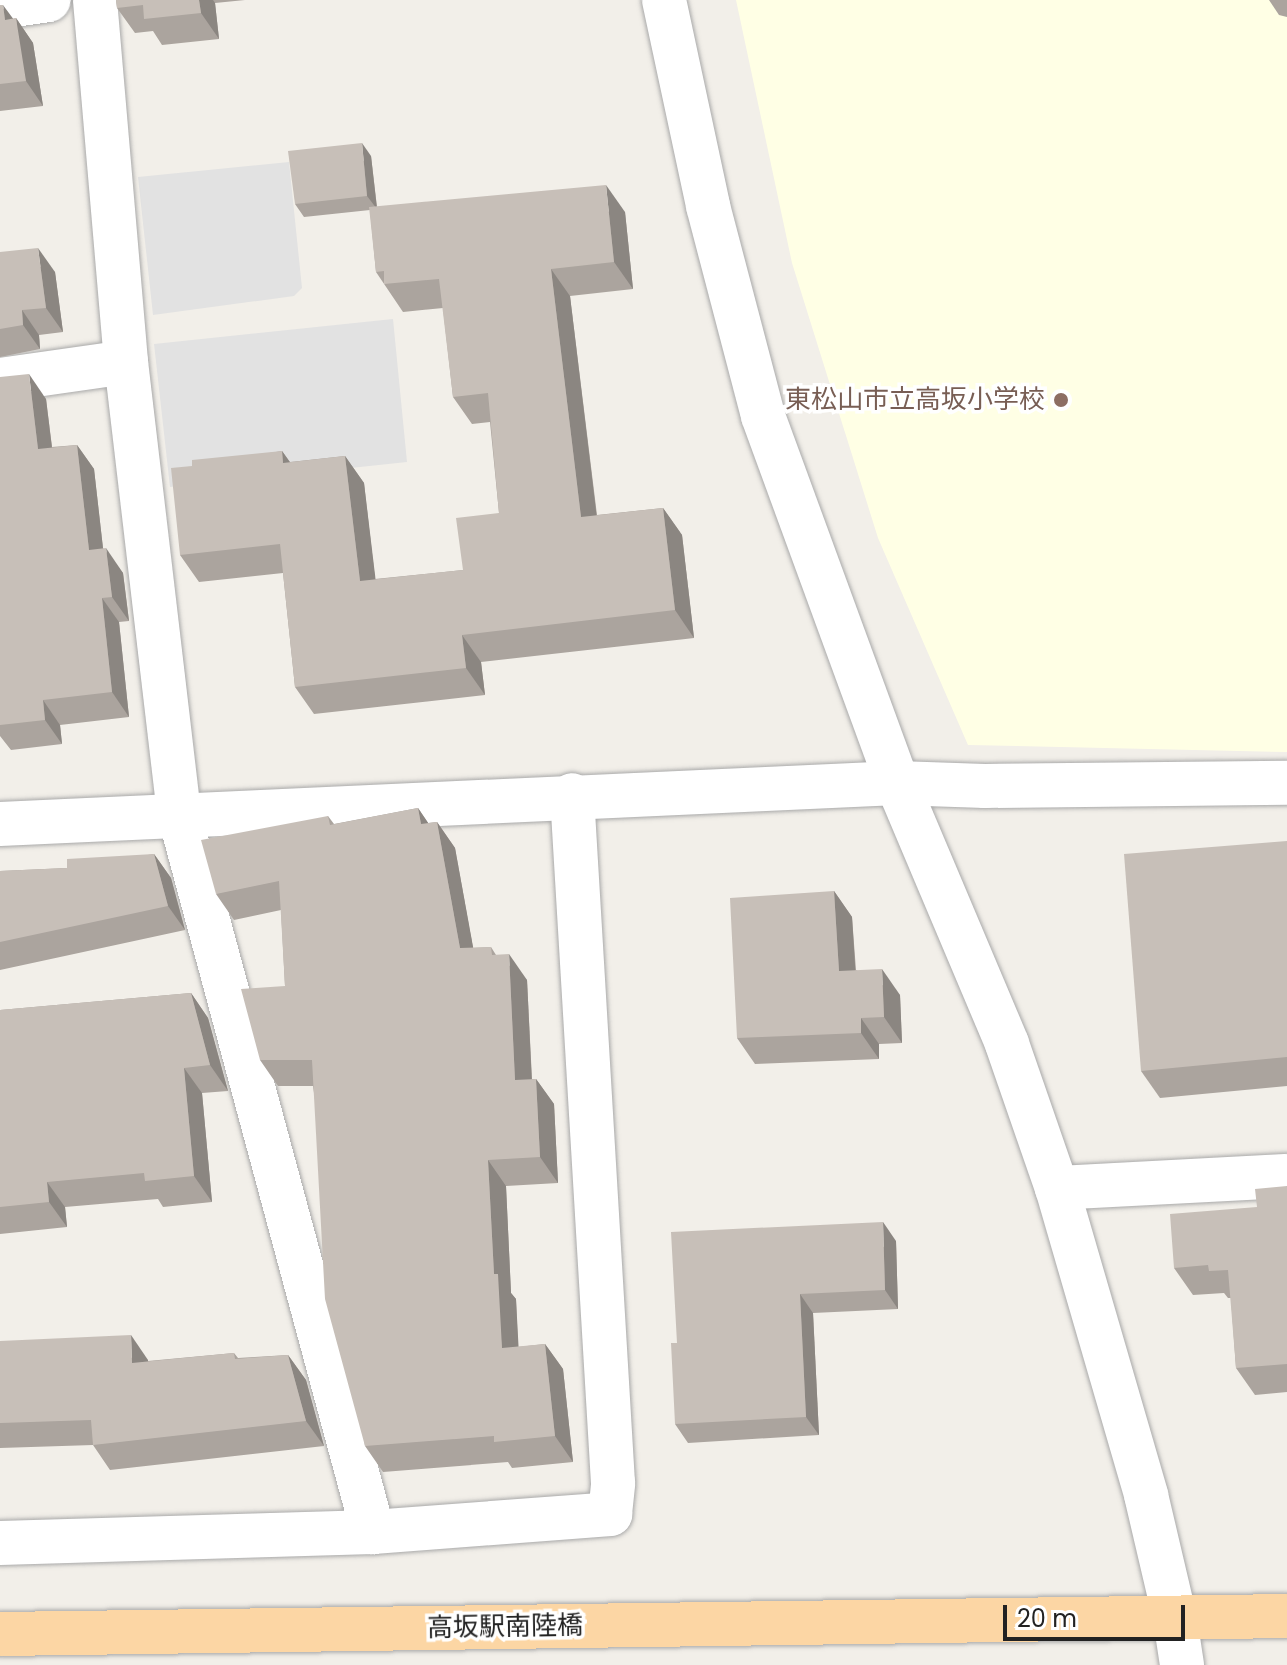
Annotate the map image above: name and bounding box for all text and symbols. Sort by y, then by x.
place label: 東松山市立高坂小学校 [785,384,1045,416]
marker: 東松山市立高坂小学校 [1052,391,1070,409]
scale bar [1007,1589,1189,1639]
text: 20 m [1017,1602,1077,1635]
street label: 高坂駅南陸橋 [427,1610,583,1644]

